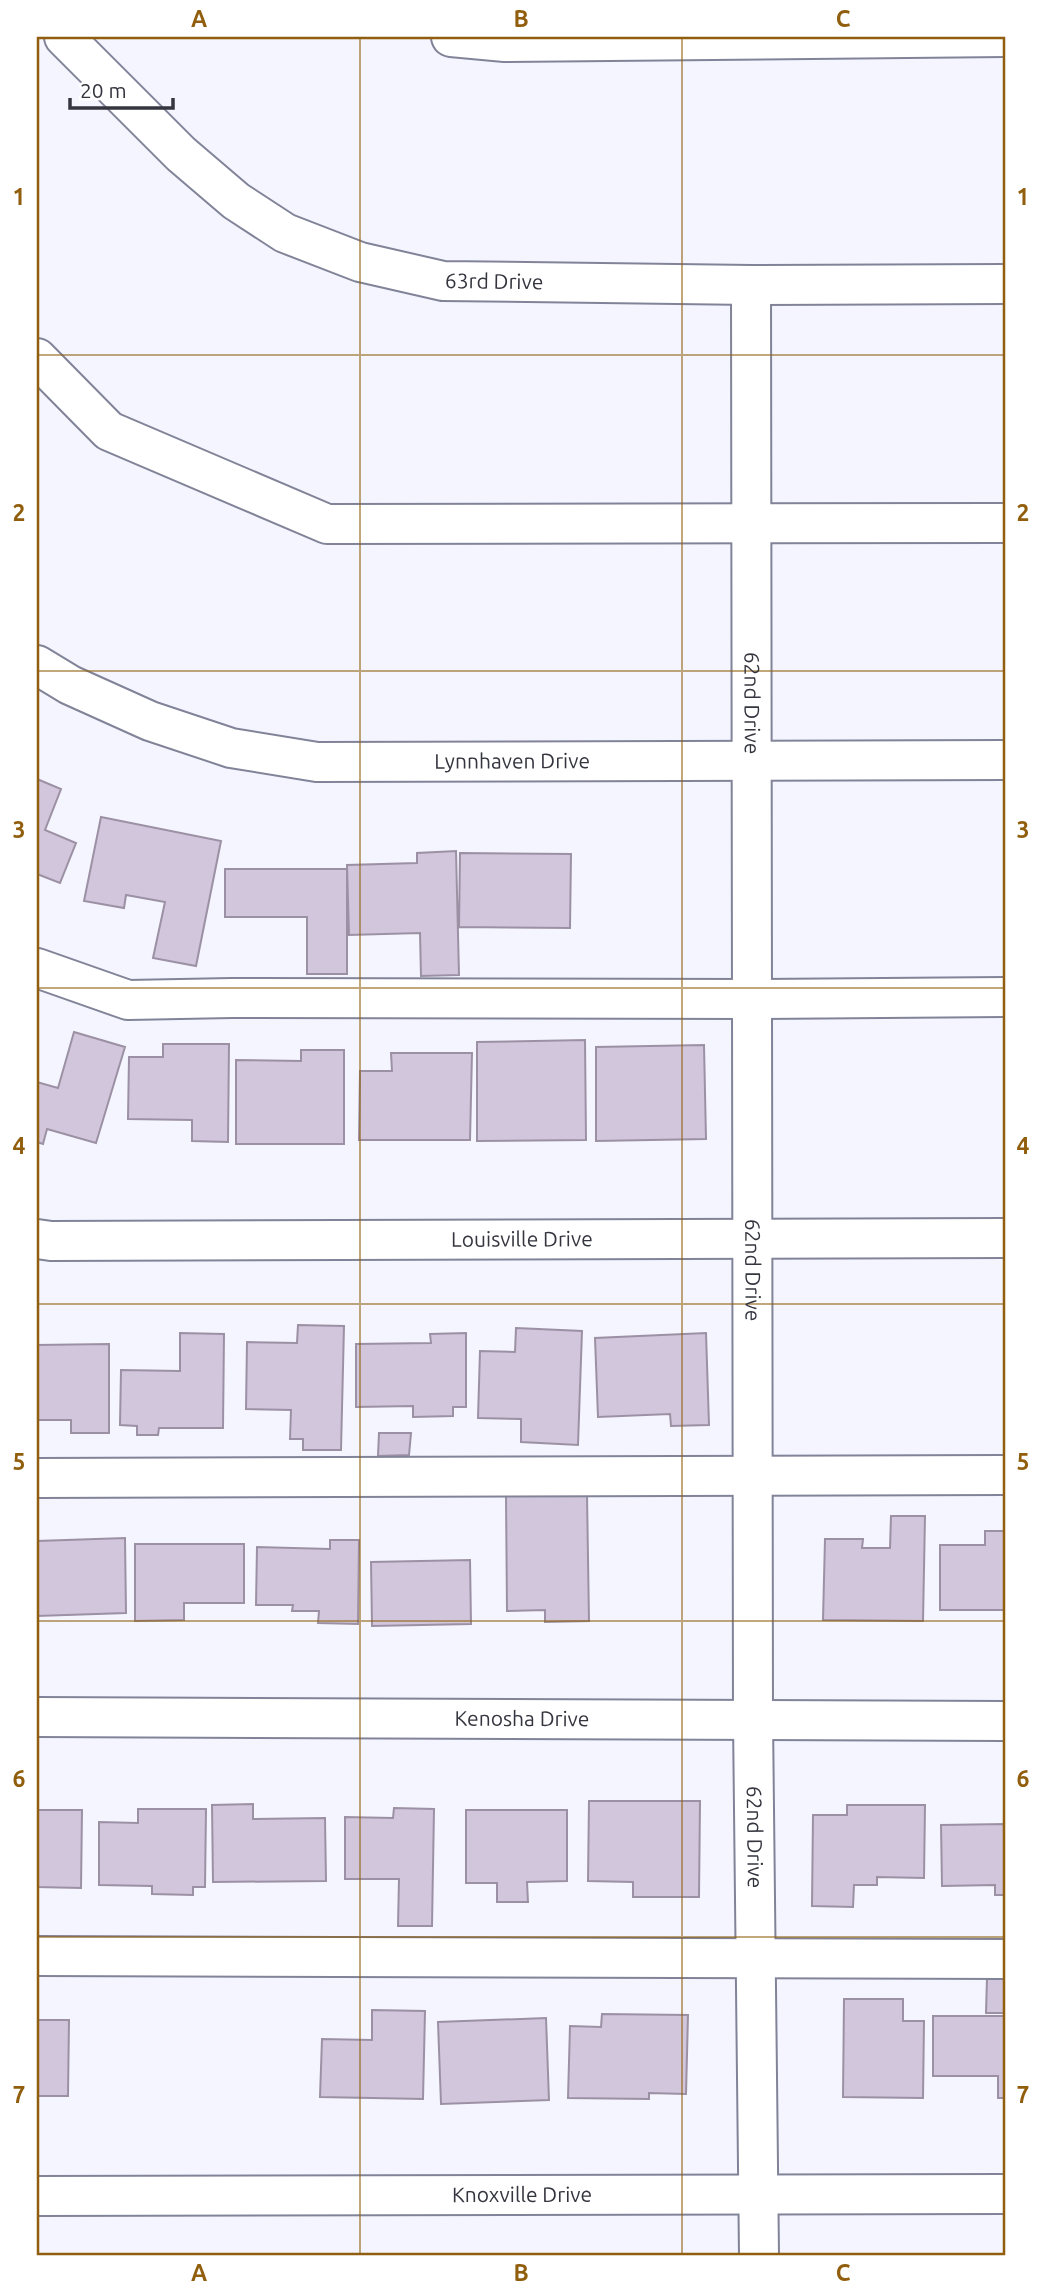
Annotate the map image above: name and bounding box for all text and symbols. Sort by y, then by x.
text: A [191,6,207,31]
text: B [513,6,529,31]
text: C [836,6,851,31]
scale bar [70,66,173,110]
text: 20 m [80,78,127,102]
text: 1 [13,184,25,209]
text: 1 [1017,184,1029,209]
street label: 63rd Drive [445,268,543,293]
text: 2 [13,500,25,525]
text: 2 [1017,500,1029,525]
street label: 62nd Drive [741,652,765,754]
street label: Lynnhaven Drive [434,748,590,773]
text: 3 [13,817,25,842]
text: 3 [1017,817,1029,842]
text: 4 [13,1133,26,1158]
text: 4 [1017,1133,1030,1158]
street label: 62nd Drive [741,1219,765,1321]
street label: Louisville Drive [451,1226,593,1251]
text: 5 [13,1449,25,1474]
text: 5 [1017,1449,1029,1474]
street label: Kenosha Drive [455,1706,589,1730]
text: 6 [13,1766,26,1791]
text: 6 [1017,1766,1030,1791]
street label: 62nd Drive [743,1786,768,1888]
text: 7 [13,2082,25,2107]
text: 7 [1017,2082,1029,2107]
street label: Knoxville Drive [452,2182,592,2206]
text: A [191,2260,207,2285]
text: B [513,2260,529,2285]
text: C [836,2260,851,2285]

